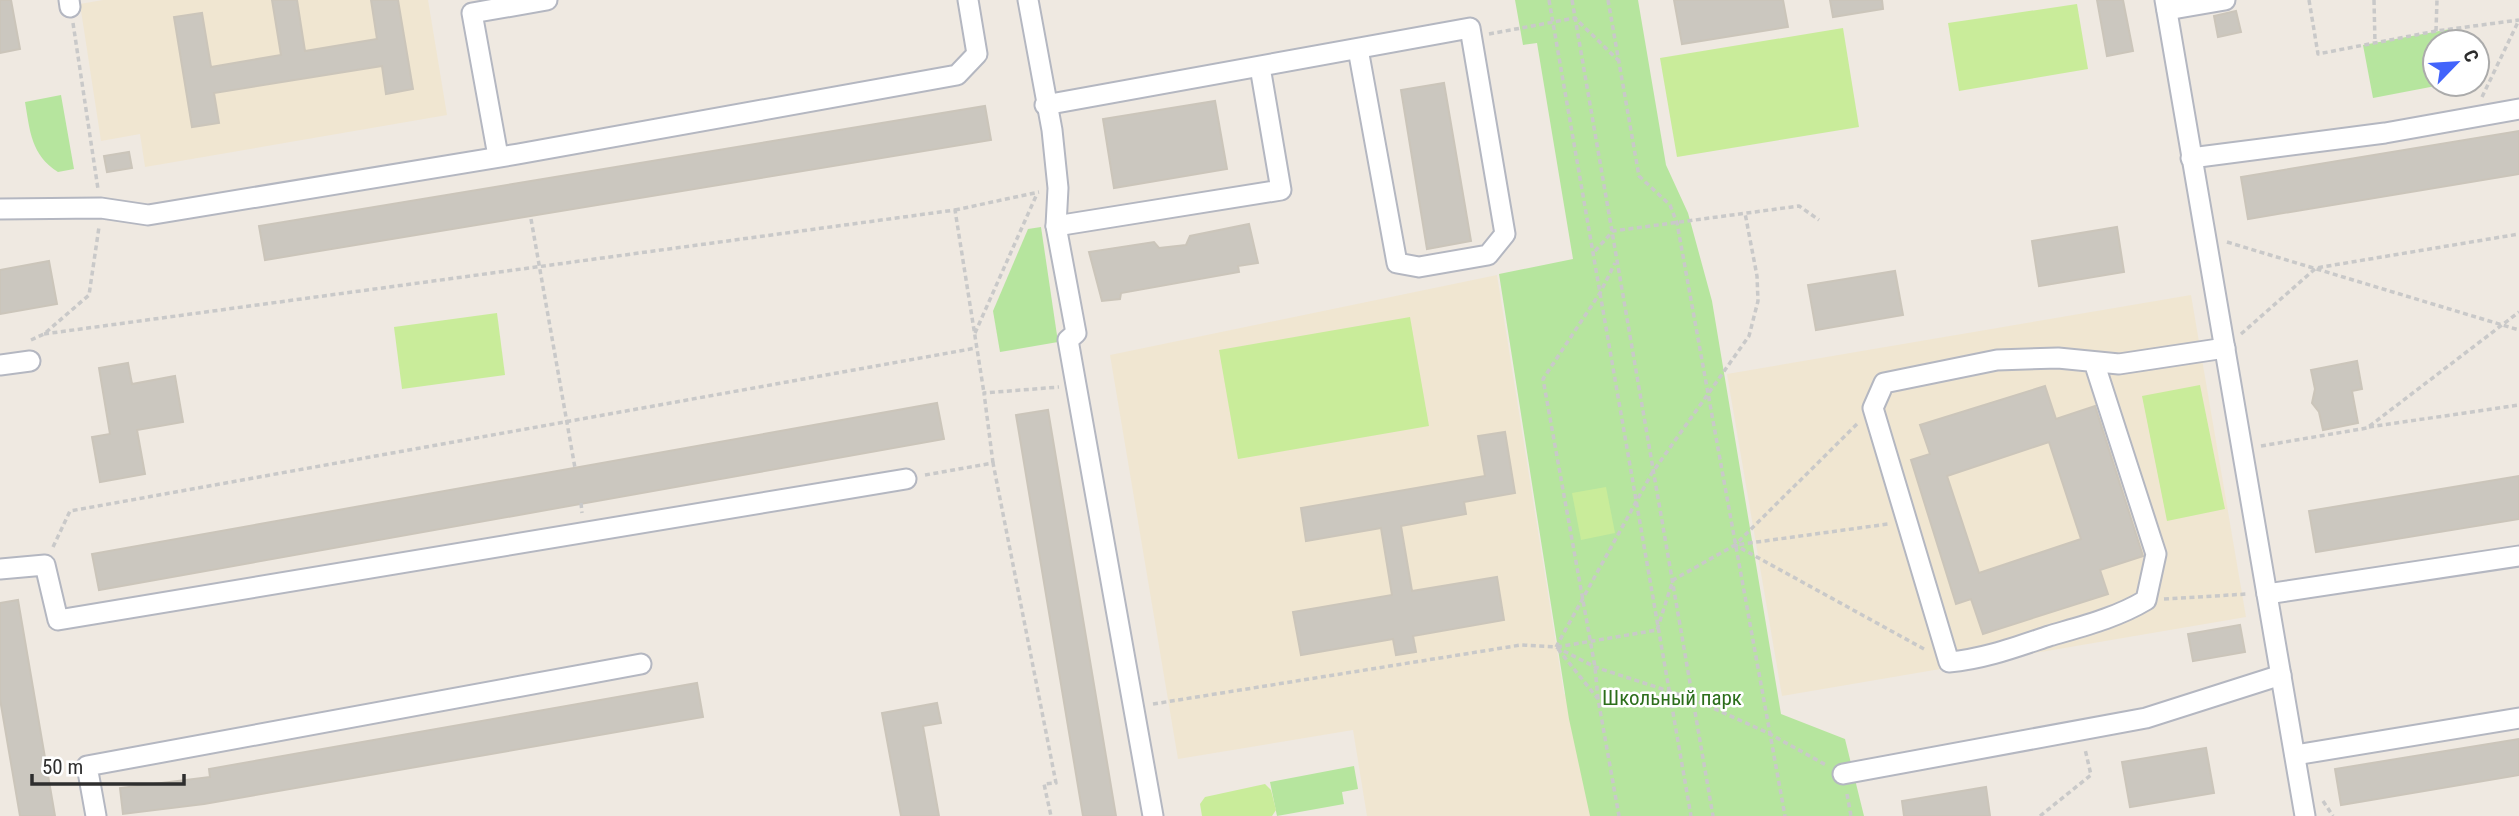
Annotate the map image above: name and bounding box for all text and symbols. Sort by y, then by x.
north arrow [2421,28,2491,98]
text: С [2458,46,2484,66]
park label: Школьный парк [1602,686,1742,710]
scale bar [32,742,184,786]
text: 50 m [42,755,83,779]

